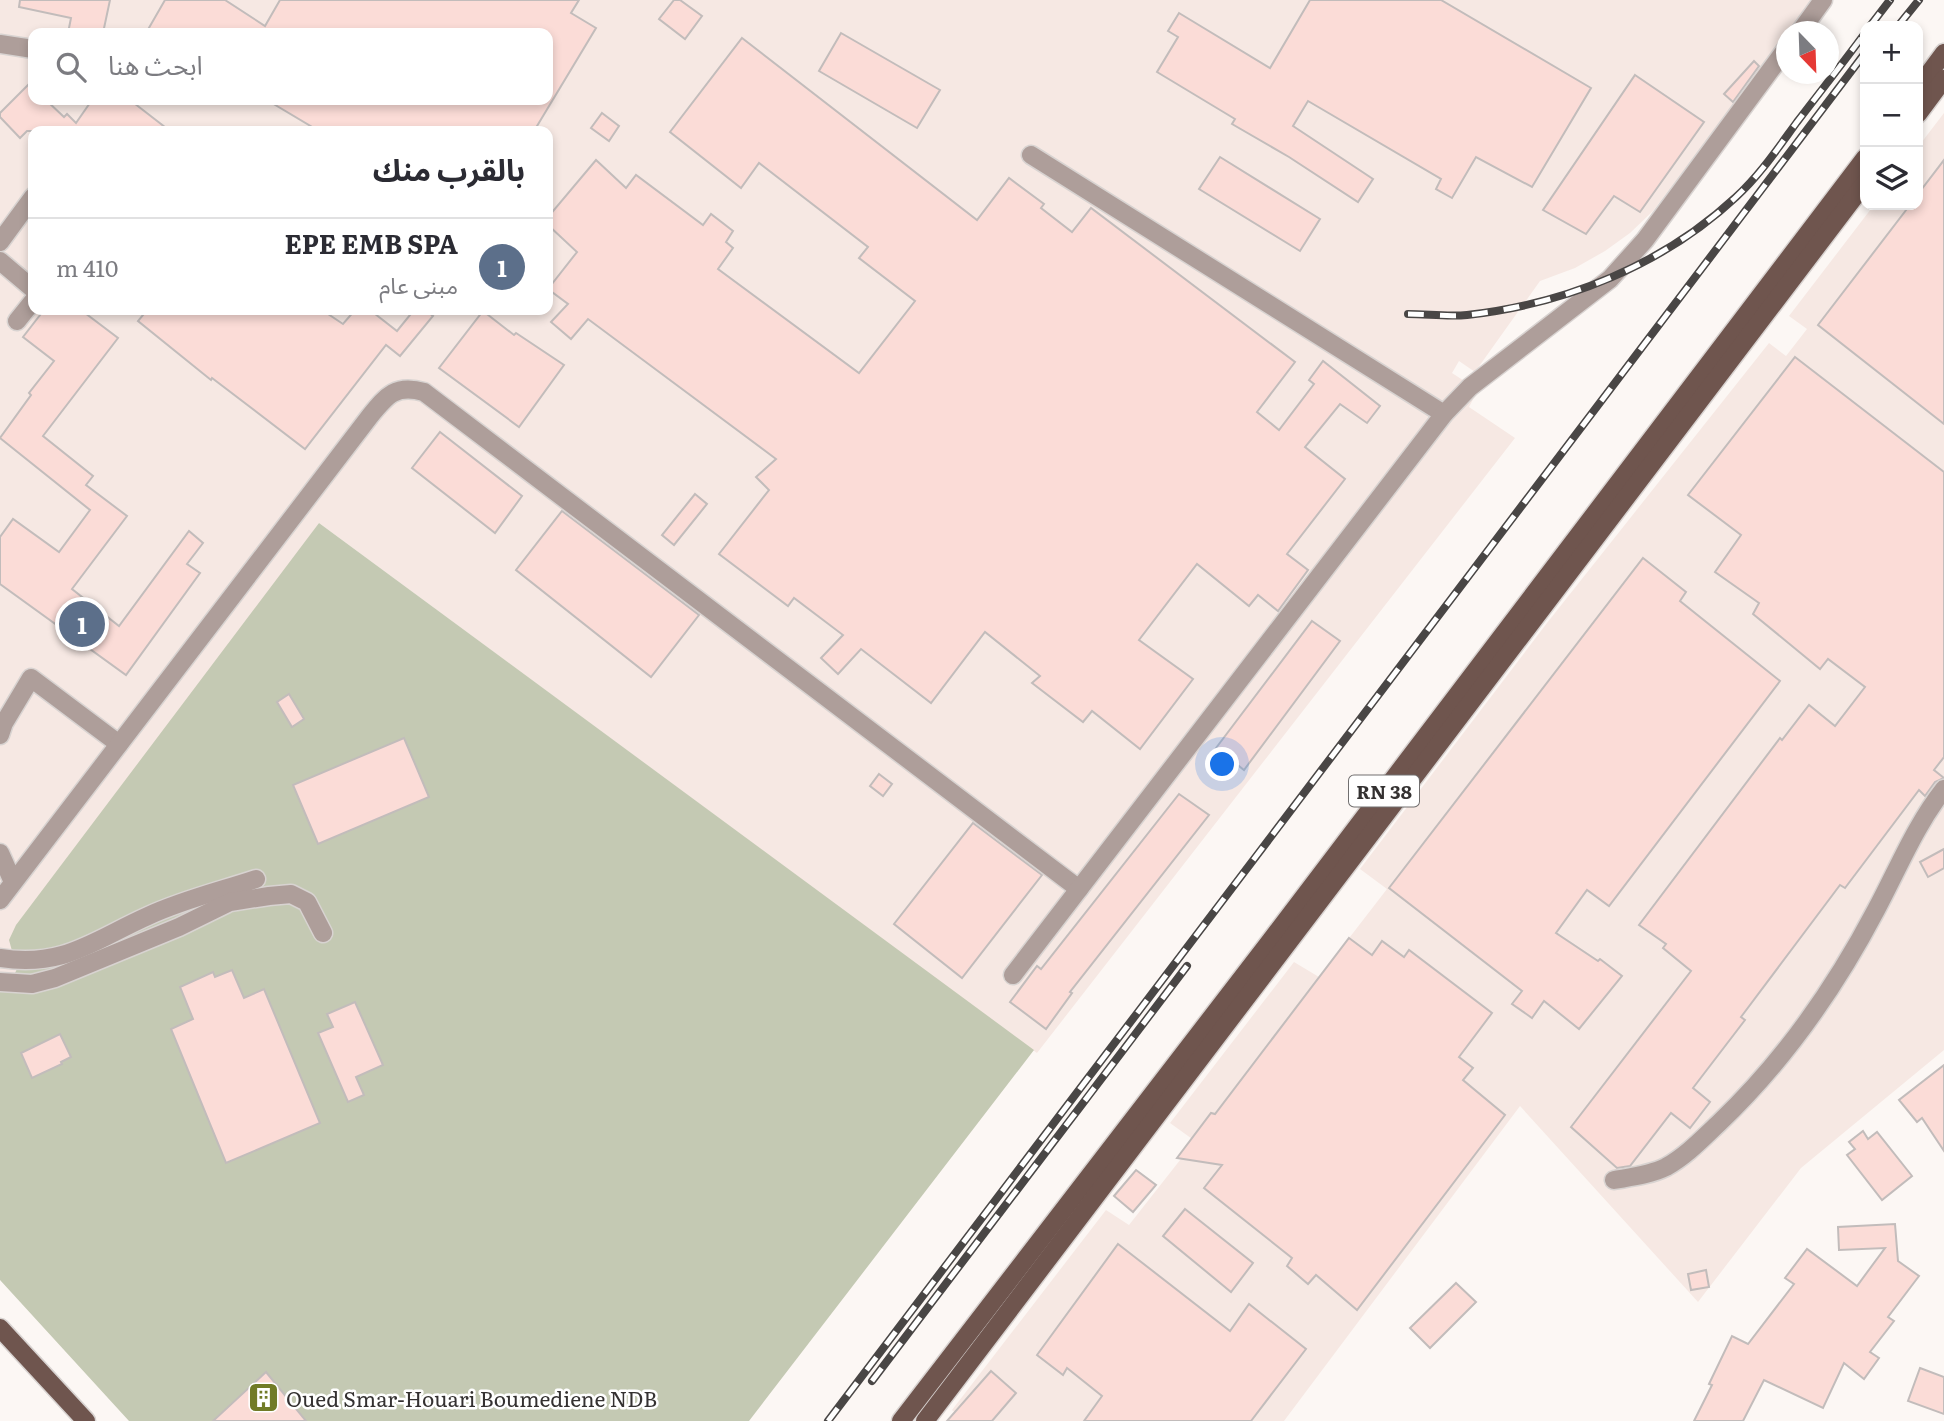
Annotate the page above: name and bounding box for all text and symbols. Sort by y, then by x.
north arrow [1776,21,1839,84]
map controls [1860,21,1923,210]
button: + [1860,21,1923,84]
search box [28,28,553,105]
text: ابحث هنا [108,44,203,83]
icon: search [52,48,90,86]
button: − [1860,84,1923,147]
text: بالقرب منك [373,146,525,190]
button: layers [1860,147,1923,210]
text: EPE EMB SPA [284,223,458,262]
text: 410 m [56,250,118,284]
text: 1 [497,250,507,284]
text: مبنى عام [379,267,458,301]
pin: 1 [59,598,105,650]
your location [1205,747,1239,781]
road number: RN 38 [1349,776,1419,806]
building icon: Oued Smar-Houari Boumediene NDB [246,1380,280,1414]
place label: Oued Smar-Houari Boumediene NDB [286,1382,657,1413]

